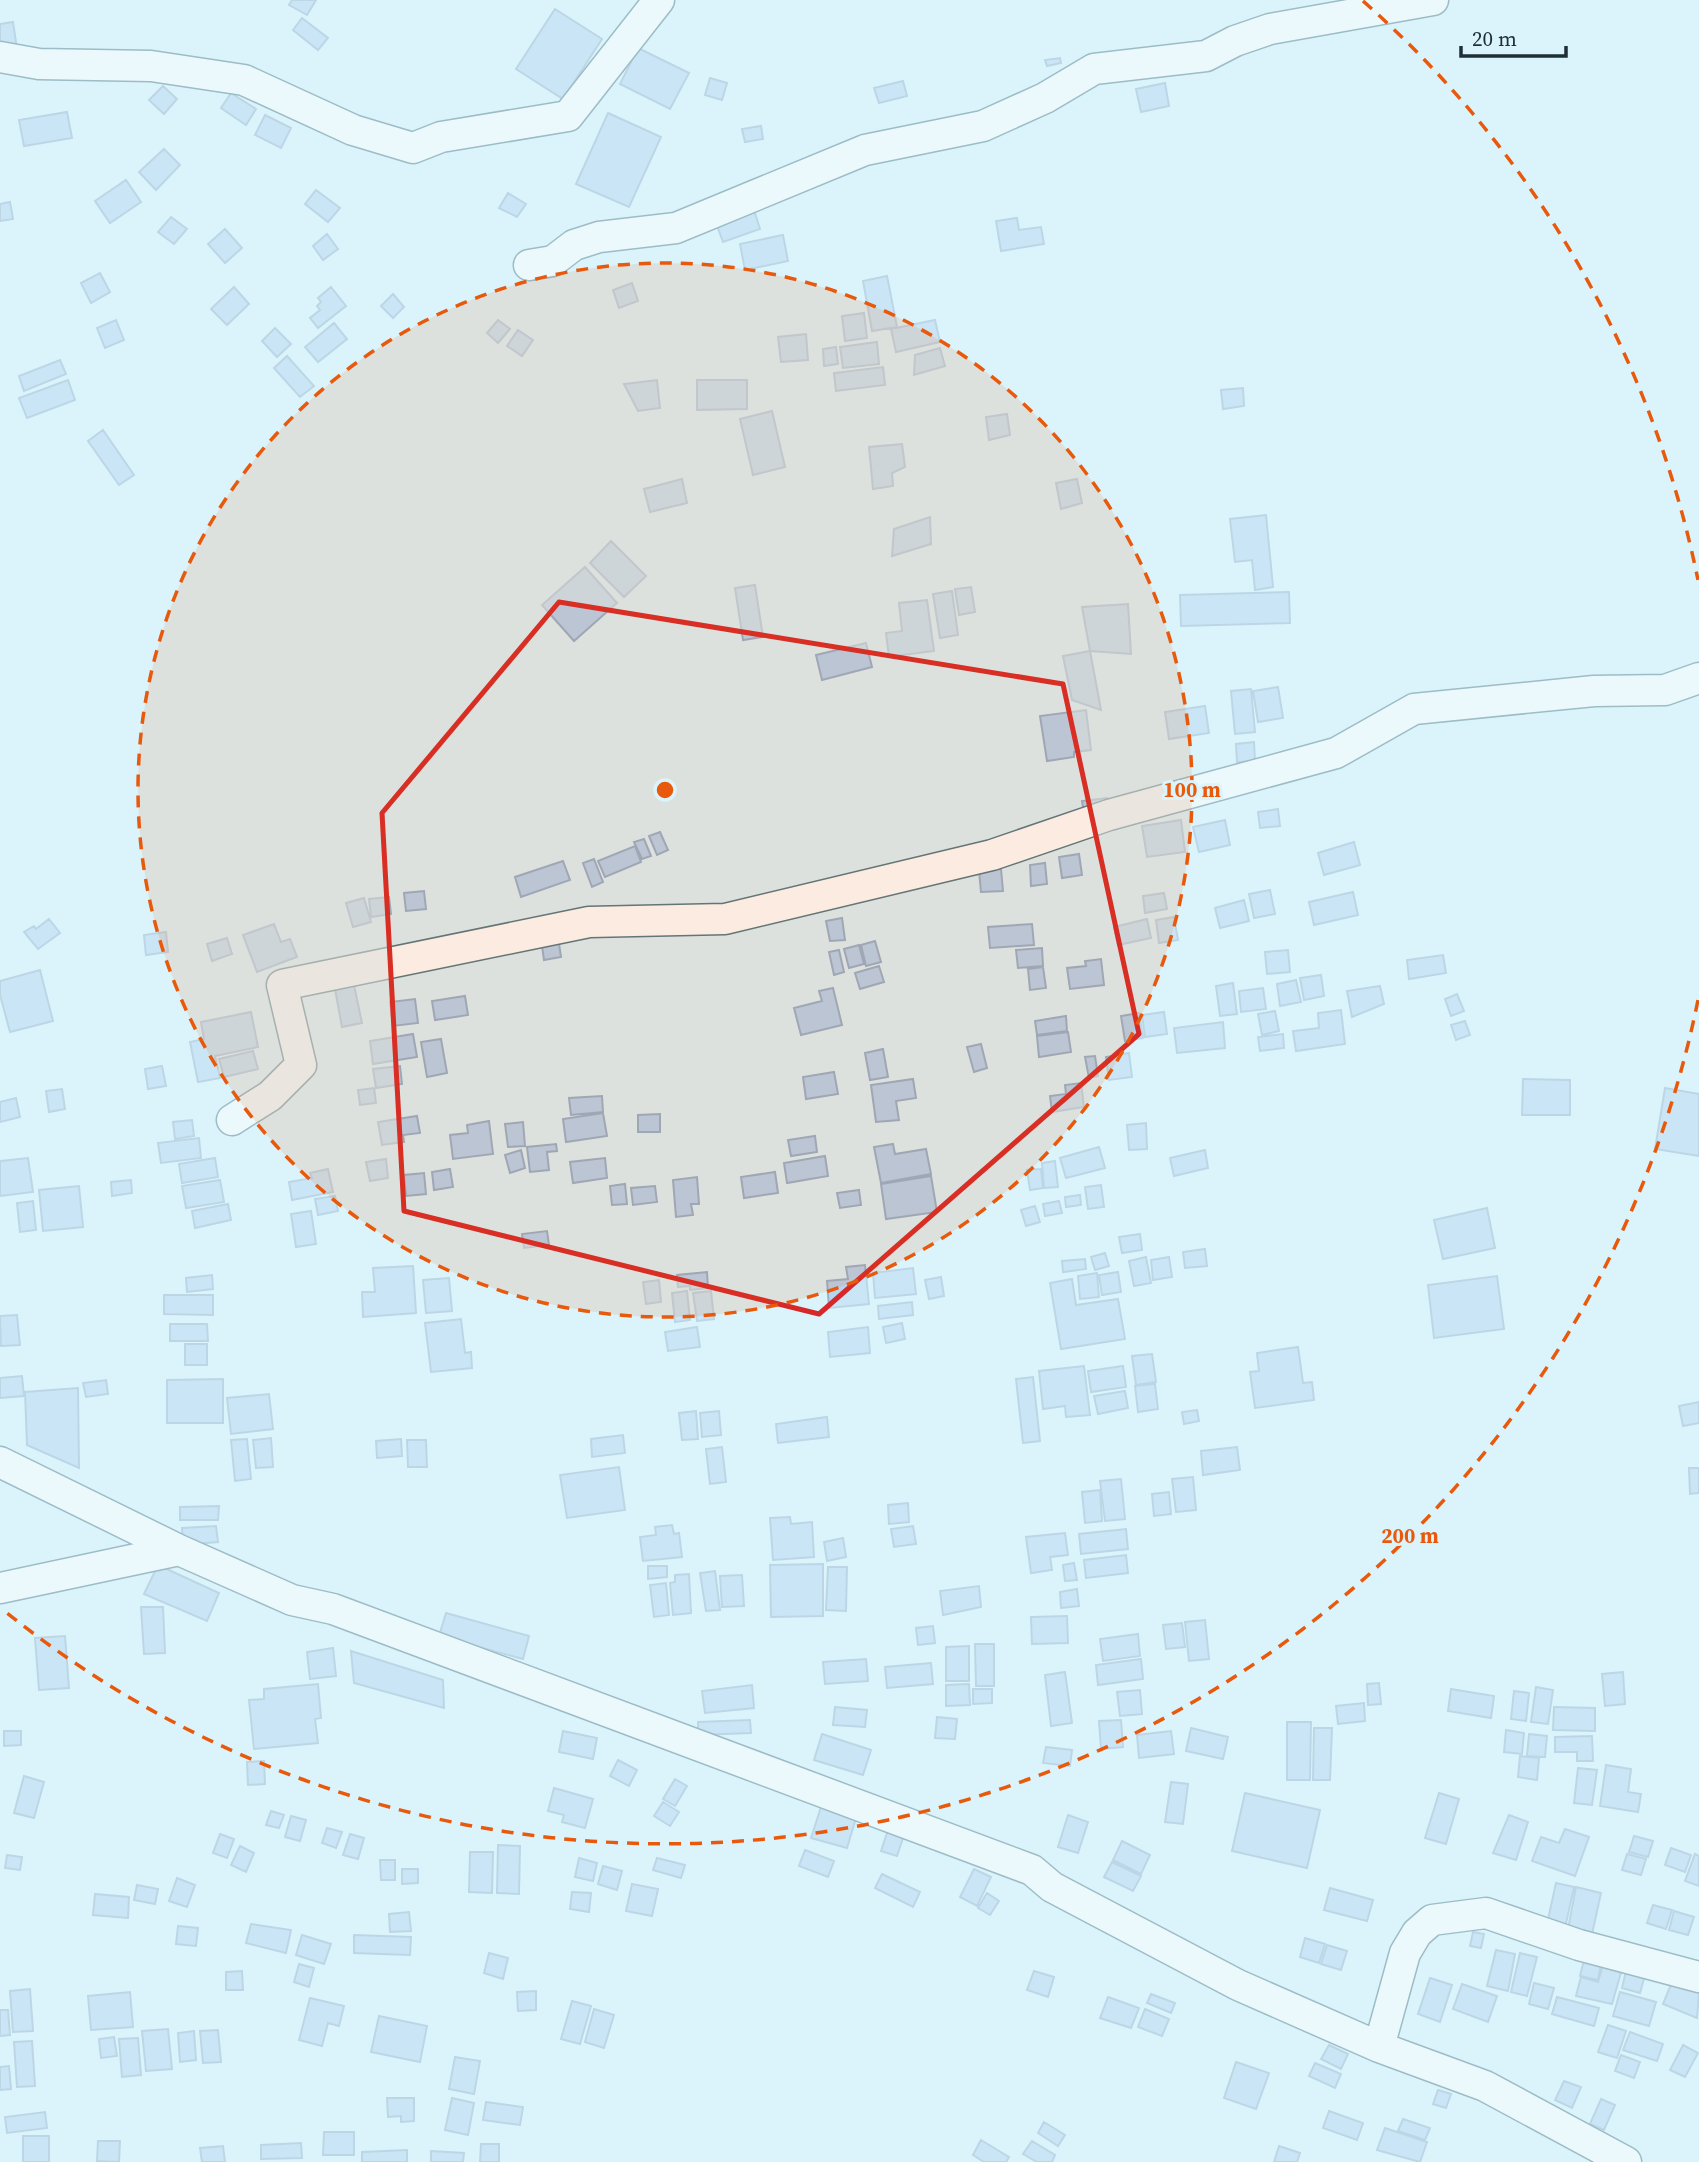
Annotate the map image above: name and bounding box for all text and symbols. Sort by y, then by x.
scale bar [1461,14,1566,58]
text: 20 m [1472,24,1517,53]
text: 100 m [1163,775,1221,804]
centre of rings [653,778,677,802]
text: 200 m [1381,1521,1439,1550]

